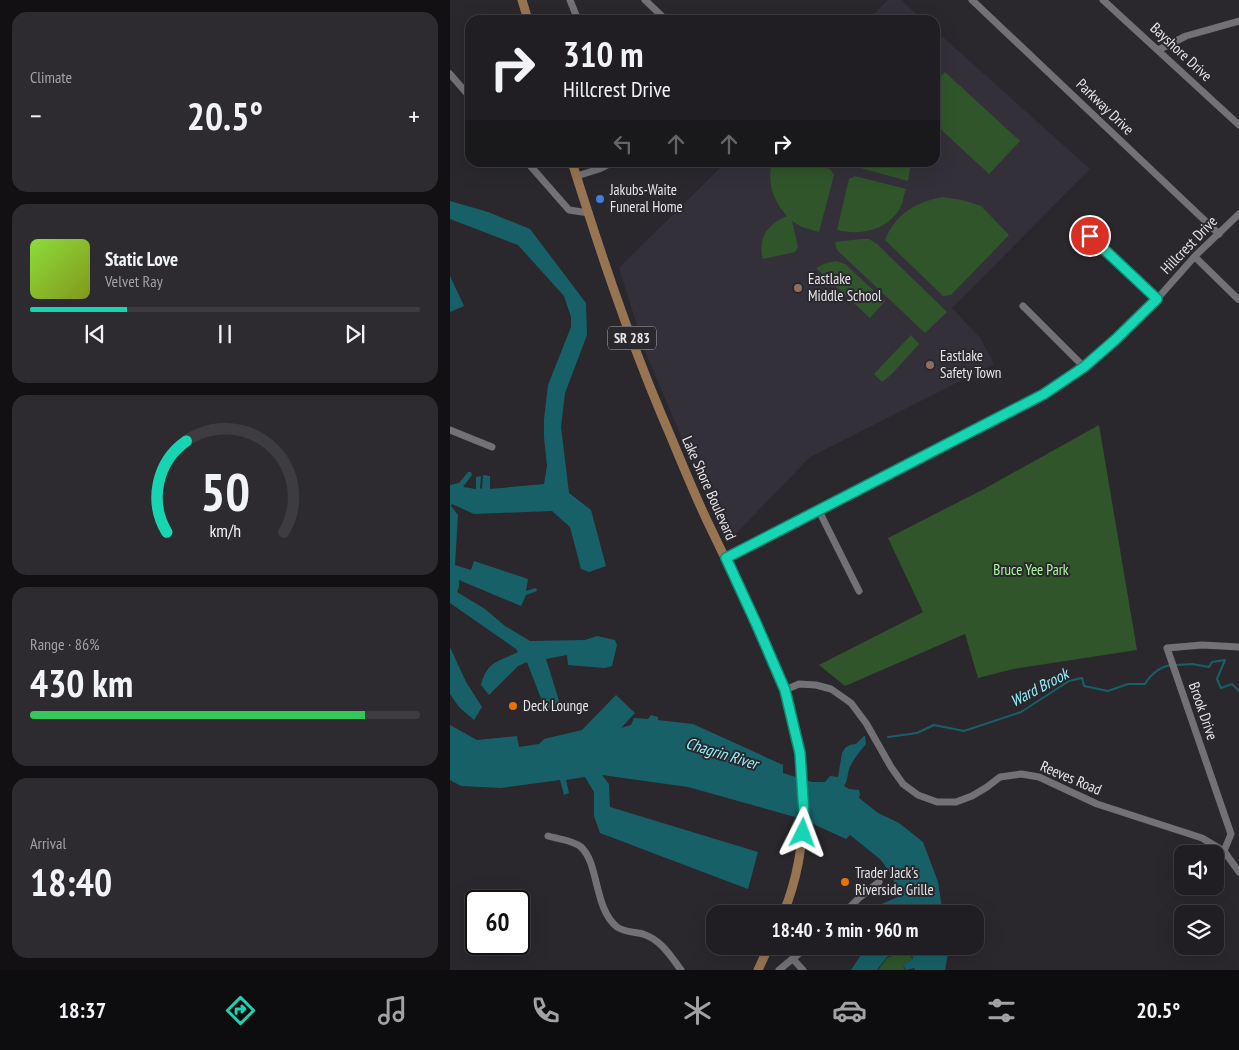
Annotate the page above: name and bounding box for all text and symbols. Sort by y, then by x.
street label: Bayshore Drive [1146,18,1216,85]
text: 310 m [563,31,644,77]
icon: right [480,35,545,100]
text: Climate [30,67,72,87]
text: Hillcrest Drive [563,75,671,103]
street label: Parkway Drive [1073,75,1138,139]
text: 20.5° [187,91,263,140]
text: − [30,97,42,134]
text: + [408,97,420,134]
icon: left [609,130,637,158]
icon: ahead [662,130,690,158]
icon: ahead [715,130,743,158]
icon: right [768,130,796,158]
place label: Jakubs-Waite Funeral Home [609,180,683,216]
marker: Jakubs-Waite Funeral Home [594,193,606,205]
street label: Hillcrest Drive [1156,212,1221,278]
pin [1069,215,1111,257]
icon: arrive [1076,222,1104,250]
text: Static Love [105,247,178,271]
place label: Eastlake Middle School [808,269,882,305]
text: Velvet Ray [105,271,163,291]
marker: Eastlake Middle School [792,282,804,294]
icon: previous [81,320,109,348]
icon: pause [211,320,239,348]
icon: next [341,320,369,348]
road number: SR 283 [608,326,656,349]
place label: Eastlake Safety Town [940,346,1001,382]
marker: Eastlake Safety Town [924,359,936,371]
street label: Lake Shore Boulevard [678,433,741,543]
text: 50 [200,458,250,525]
text: km/h [209,519,241,542]
park label: Bruce Yee Park [993,560,1069,579]
text: Range · 86% [30,634,99,654]
text: 430 km [30,658,133,707]
water label: Ward Brook [1006,662,1073,711]
street label: Brook Drive [1185,679,1222,742]
place label: Deck Lounge [523,696,589,715]
marker: Deck Lounge [507,700,519,712]
water label: Chagrin River [684,733,763,774]
street label: Reeves Road [1038,756,1105,799]
position arrow [776,806,828,858]
text: Arrival [30,833,66,853]
map controls [1174,845,1224,955]
button: sound [1174,845,1224,895]
text: 18:40 [30,857,112,906]
place label: Trader Jack's Riverside Grille [855,863,934,899]
marker: Trader Jack's Riverside Grille [839,876,851,888]
speed limit sign: 60 [465,890,530,955]
button: layers [1174,905,1224,955]
text: 18:40 · 3 min · 960 m [772,918,918,942]
icon: directions [223,993,258,1028]
icon: music [375,993,410,1028]
icon: phone [528,993,563,1028]
icon: climate [680,993,715,1028]
icon: car [832,993,867,1028]
icon: filters [984,993,1019,1028]
text: 18:37 [59,996,106,1024]
text: 20.5° [1136,996,1180,1024]

